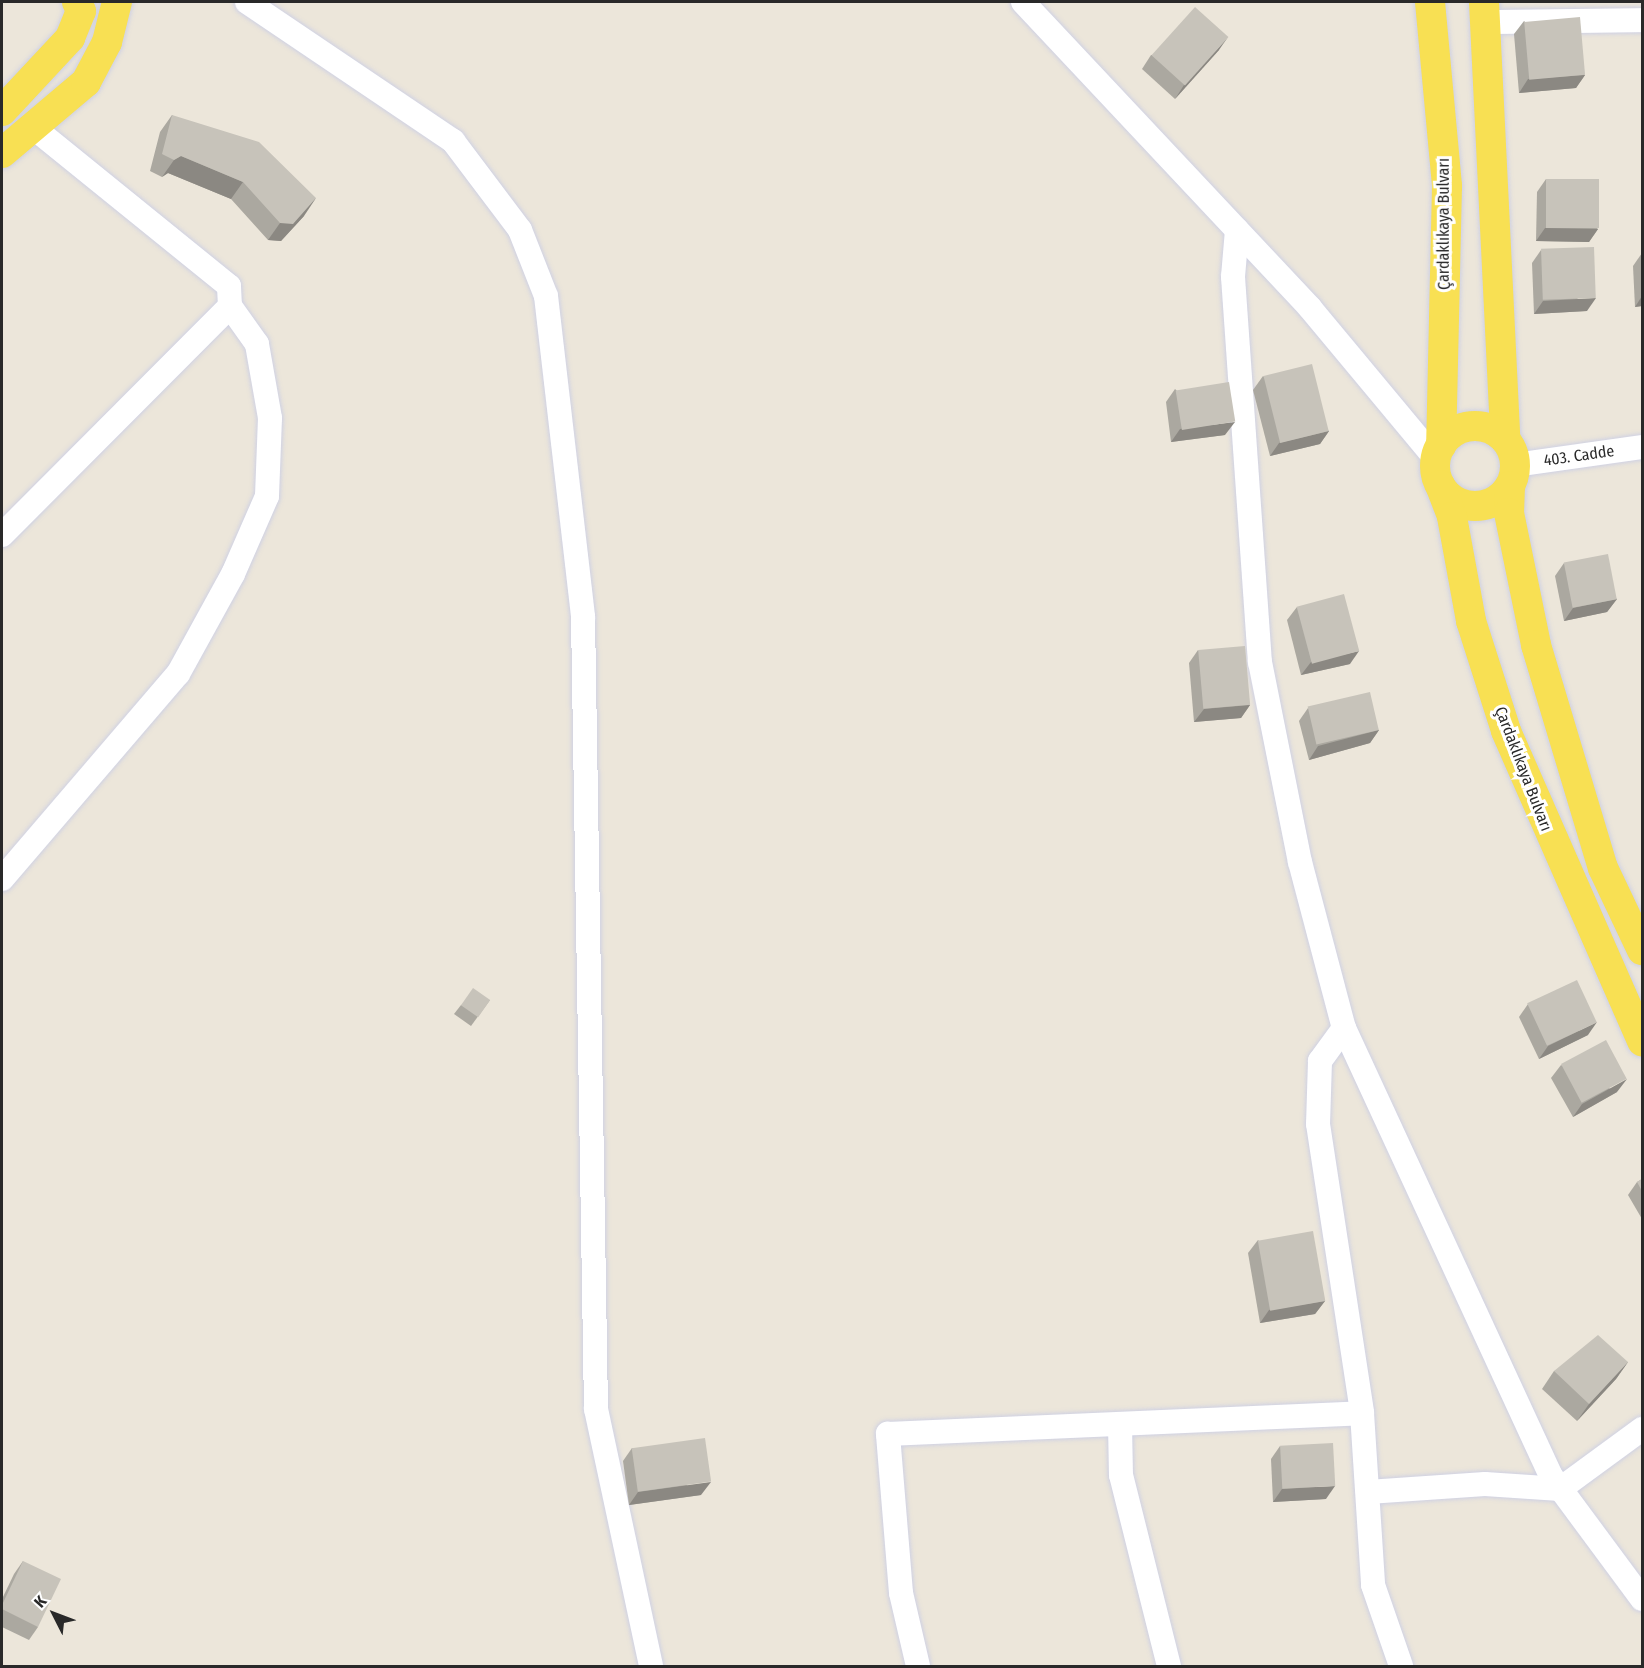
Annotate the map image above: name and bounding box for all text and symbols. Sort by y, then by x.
street label: Çardaklıkaya Bulvarı [1434,158,1454,290]
street label: 403. Cadde [1542,442,1616,470]
street label: Çardaklıkaya Bulvarı [1490,704,1556,834]
north arrow [24,1584,84,1644]
text: K [30,1592,50,1611]

